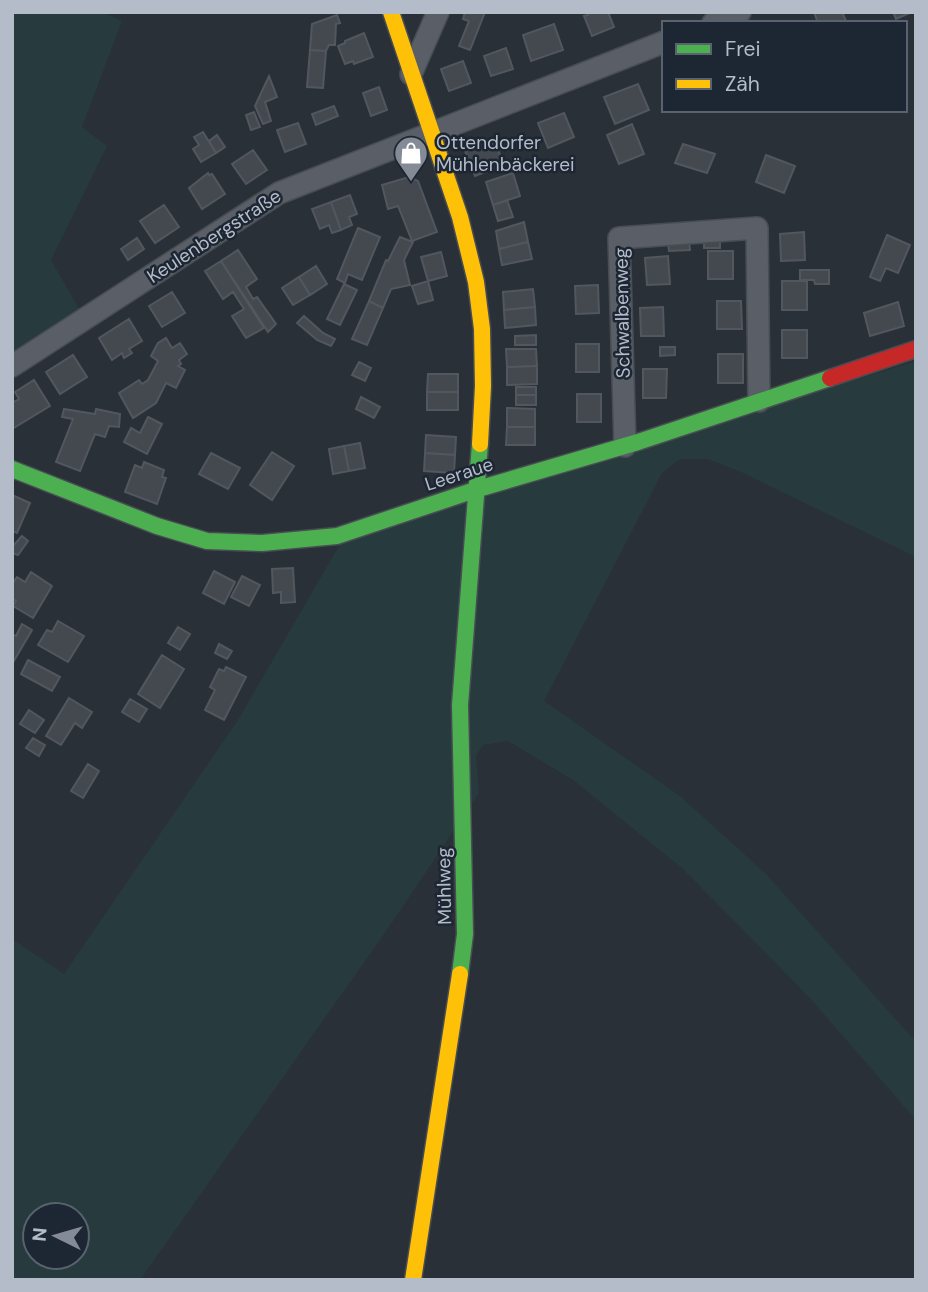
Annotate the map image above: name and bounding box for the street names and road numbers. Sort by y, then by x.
street label: Keulenbergstraße [142,183,286,289]
street label: Schwalbenweg [608,247,636,379]
street label: Leeraue [422,451,496,497]
street label: Mühlweg [431,847,457,925]

